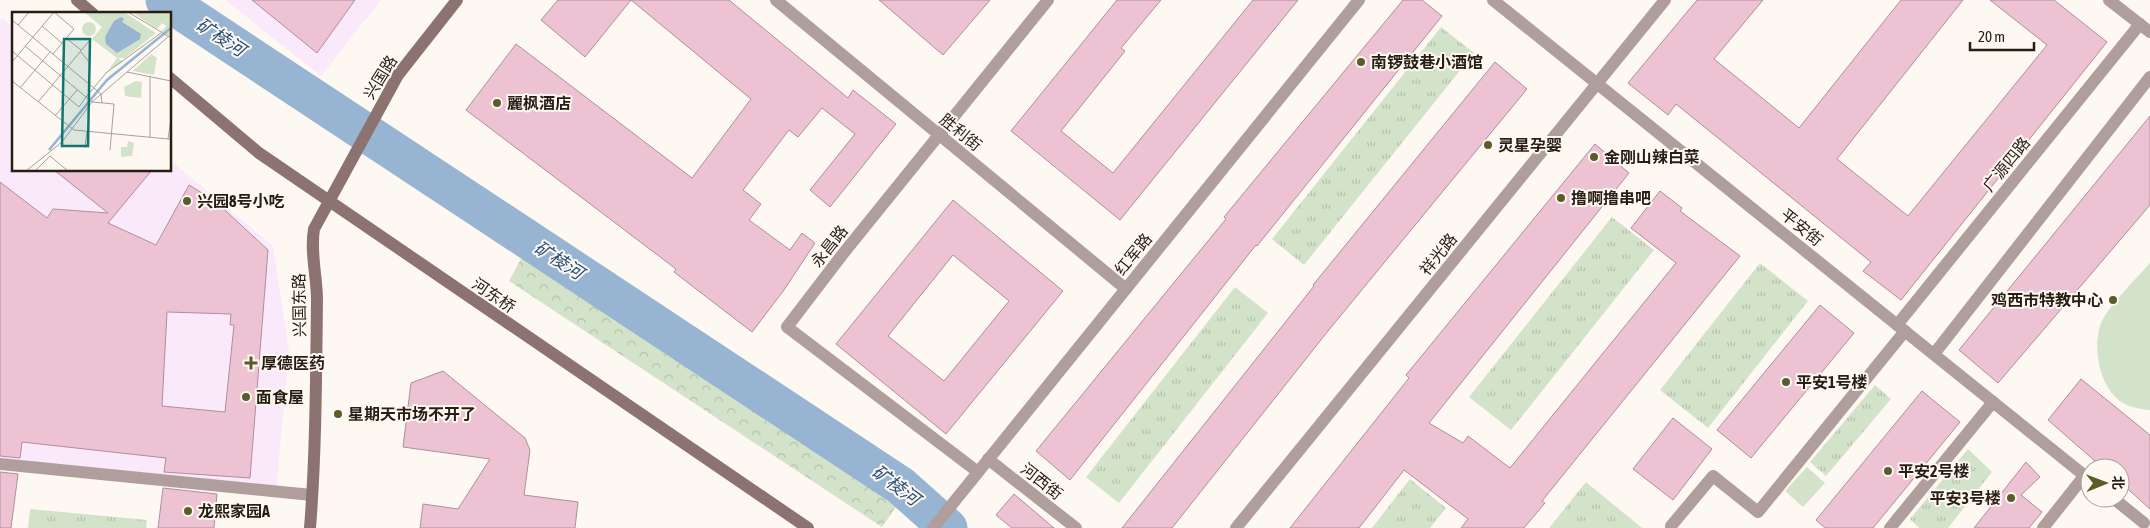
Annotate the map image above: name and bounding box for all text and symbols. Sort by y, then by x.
inset map [12,12,171,171]
water label: 矿棱河 [193,13,252,62]
scale bar [1970,20,2034,52]
text: 20 m [1978,28,2005,45]
street label: 兴国路 [360,52,400,102]
place label: 南锣鼓巷小酒馆 [1371,53,1483,71]
marker: 南锣鼓巷小酒馆 [1355,56,1367,68]
place label: 麗枫酒店 [507,94,571,112]
marker: 麗枫酒店 [491,97,503,109]
street label: 胜利街 [937,110,985,154]
street label: 广源四路 [1979,133,2033,195]
place label: 灵星孕婴 [1498,136,1562,154]
marker: 灵星孕婴 [1482,139,1494,151]
place label: 金刚山辣白菜 [1604,148,1700,166]
marker: 金刚山辣白菜 [1588,151,1600,163]
place label: 撸啊撸串吧 [1571,189,1651,207]
place label: 兴园8号小吃 [197,192,285,210]
marker: 撸啊撸串吧 [1555,192,1567,204]
marker: 兴园8号小吃 [181,195,193,207]
street label: 平安街 [1778,205,1826,249]
street label: 永昌路 [807,222,851,270]
street label: 红军路 [1111,230,1155,278]
street label: 祥光路 [1416,230,1460,278]
water label: 矿棱河 [531,236,590,285]
street label: 兴国东路 [289,273,309,337]
street label: 河东桥 [469,274,519,316]
place label: 鸡西市特教中心 [1991,291,2103,309]
marker: 鸡西市特教中心 [2107,294,2119,306]
place label: 厚德医药 [261,354,325,372]
marker: 厚德医药 [245,357,257,369]
place label: 平安1号楼 [1796,373,1868,391]
marker: 平安1号楼 [1780,376,1792,388]
place label: 面食屋 [256,388,304,406]
marker: 面食屋 [240,391,252,403]
place label: 星期天市场不开了 [348,405,476,423]
marker: 星期天市场不开了 [332,408,344,420]
north arrow [2080,458,2130,508]
street label: 河西街 [1018,459,1066,503]
water label: 矿棱河 [868,460,926,511]
place label: 平安2号楼 [1898,462,1970,480]
marker: 平安2号楼 [1882,465,1894,477]
text: 北 [2110,476,2126,490]
place label: 平安3号楼 [1929,489,2001,507]
marker: 平安3号楼 [2005,492,2017,504]
place label: 龙熙家园A [198,502,270,520]
marker: 龙熙家园A [182,505,194,517]

